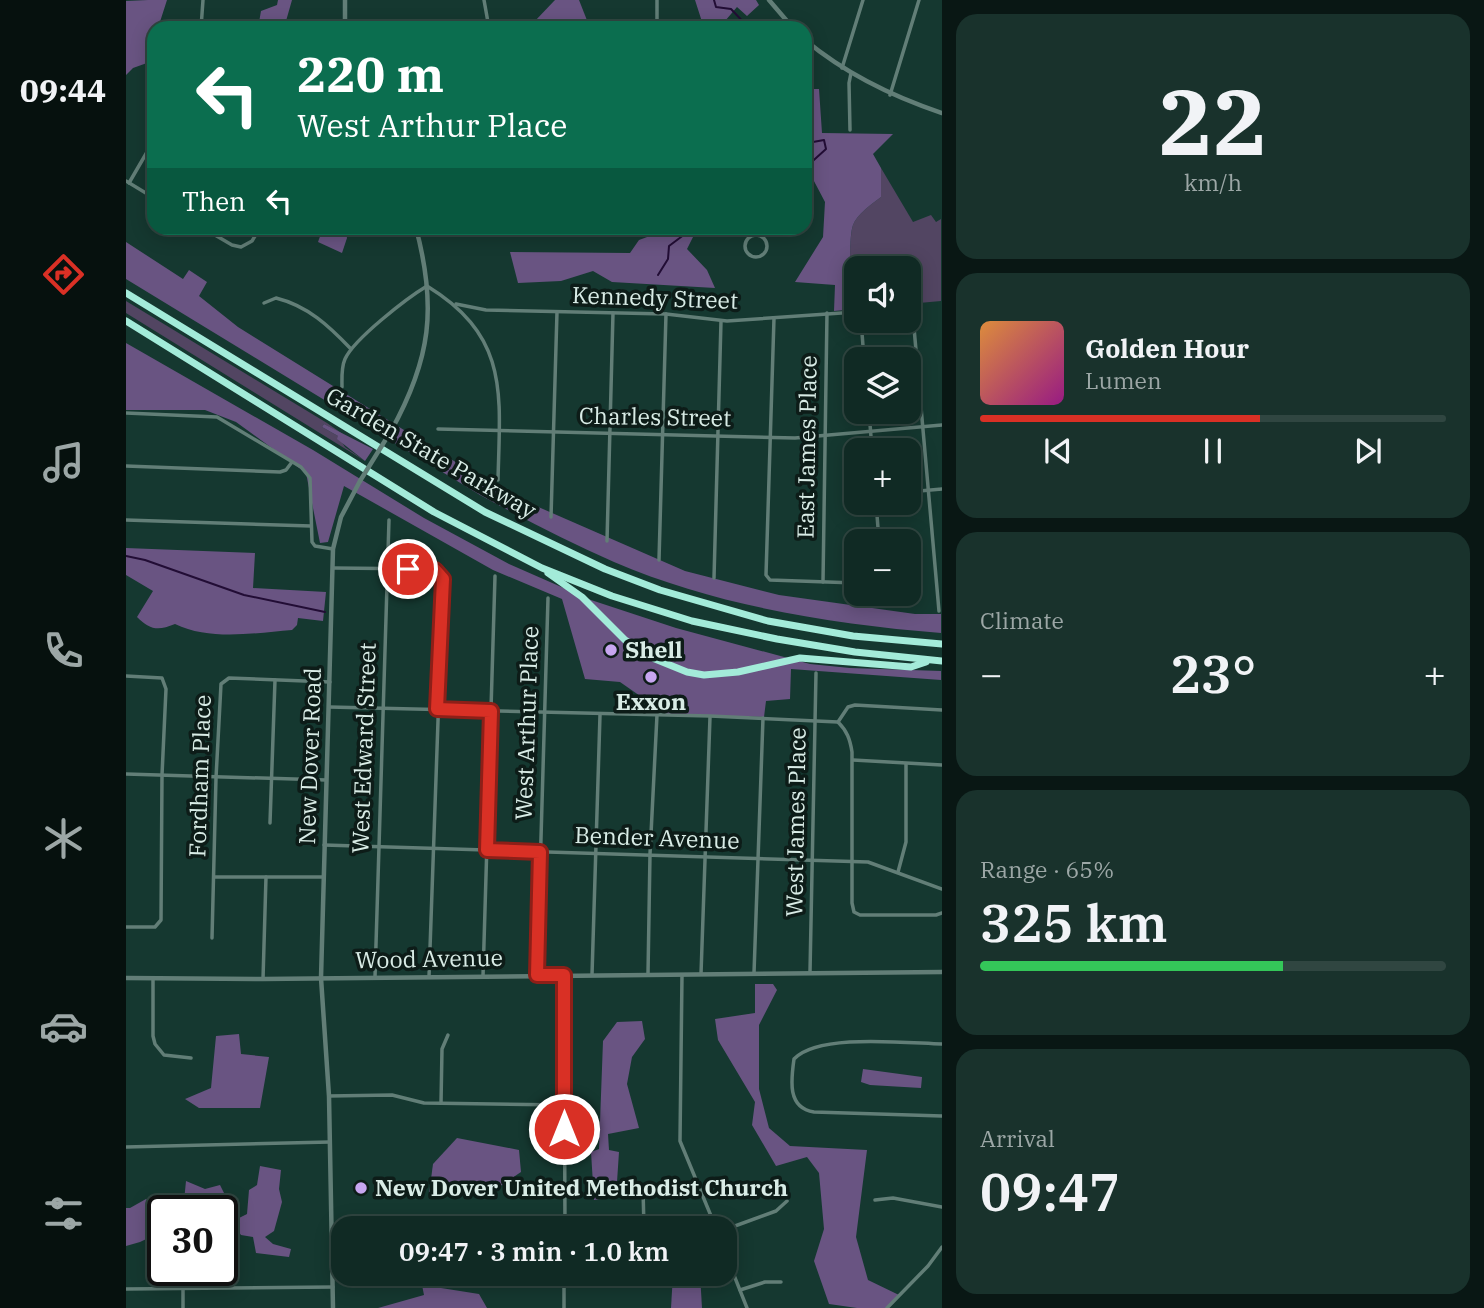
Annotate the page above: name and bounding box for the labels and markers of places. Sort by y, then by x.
pin [378,539,438,599]
place label: Shell [625,634,682,664]
marker: Shell [603,642,619,658]
marker: Exxon [643,669,659,685]
place label: Exxon [616,686,686,716]
place label: New Dover United Methodist Church [375,1172,788,1202]
marker: New Dover United Methodist Church [353,1180,369,1196]

